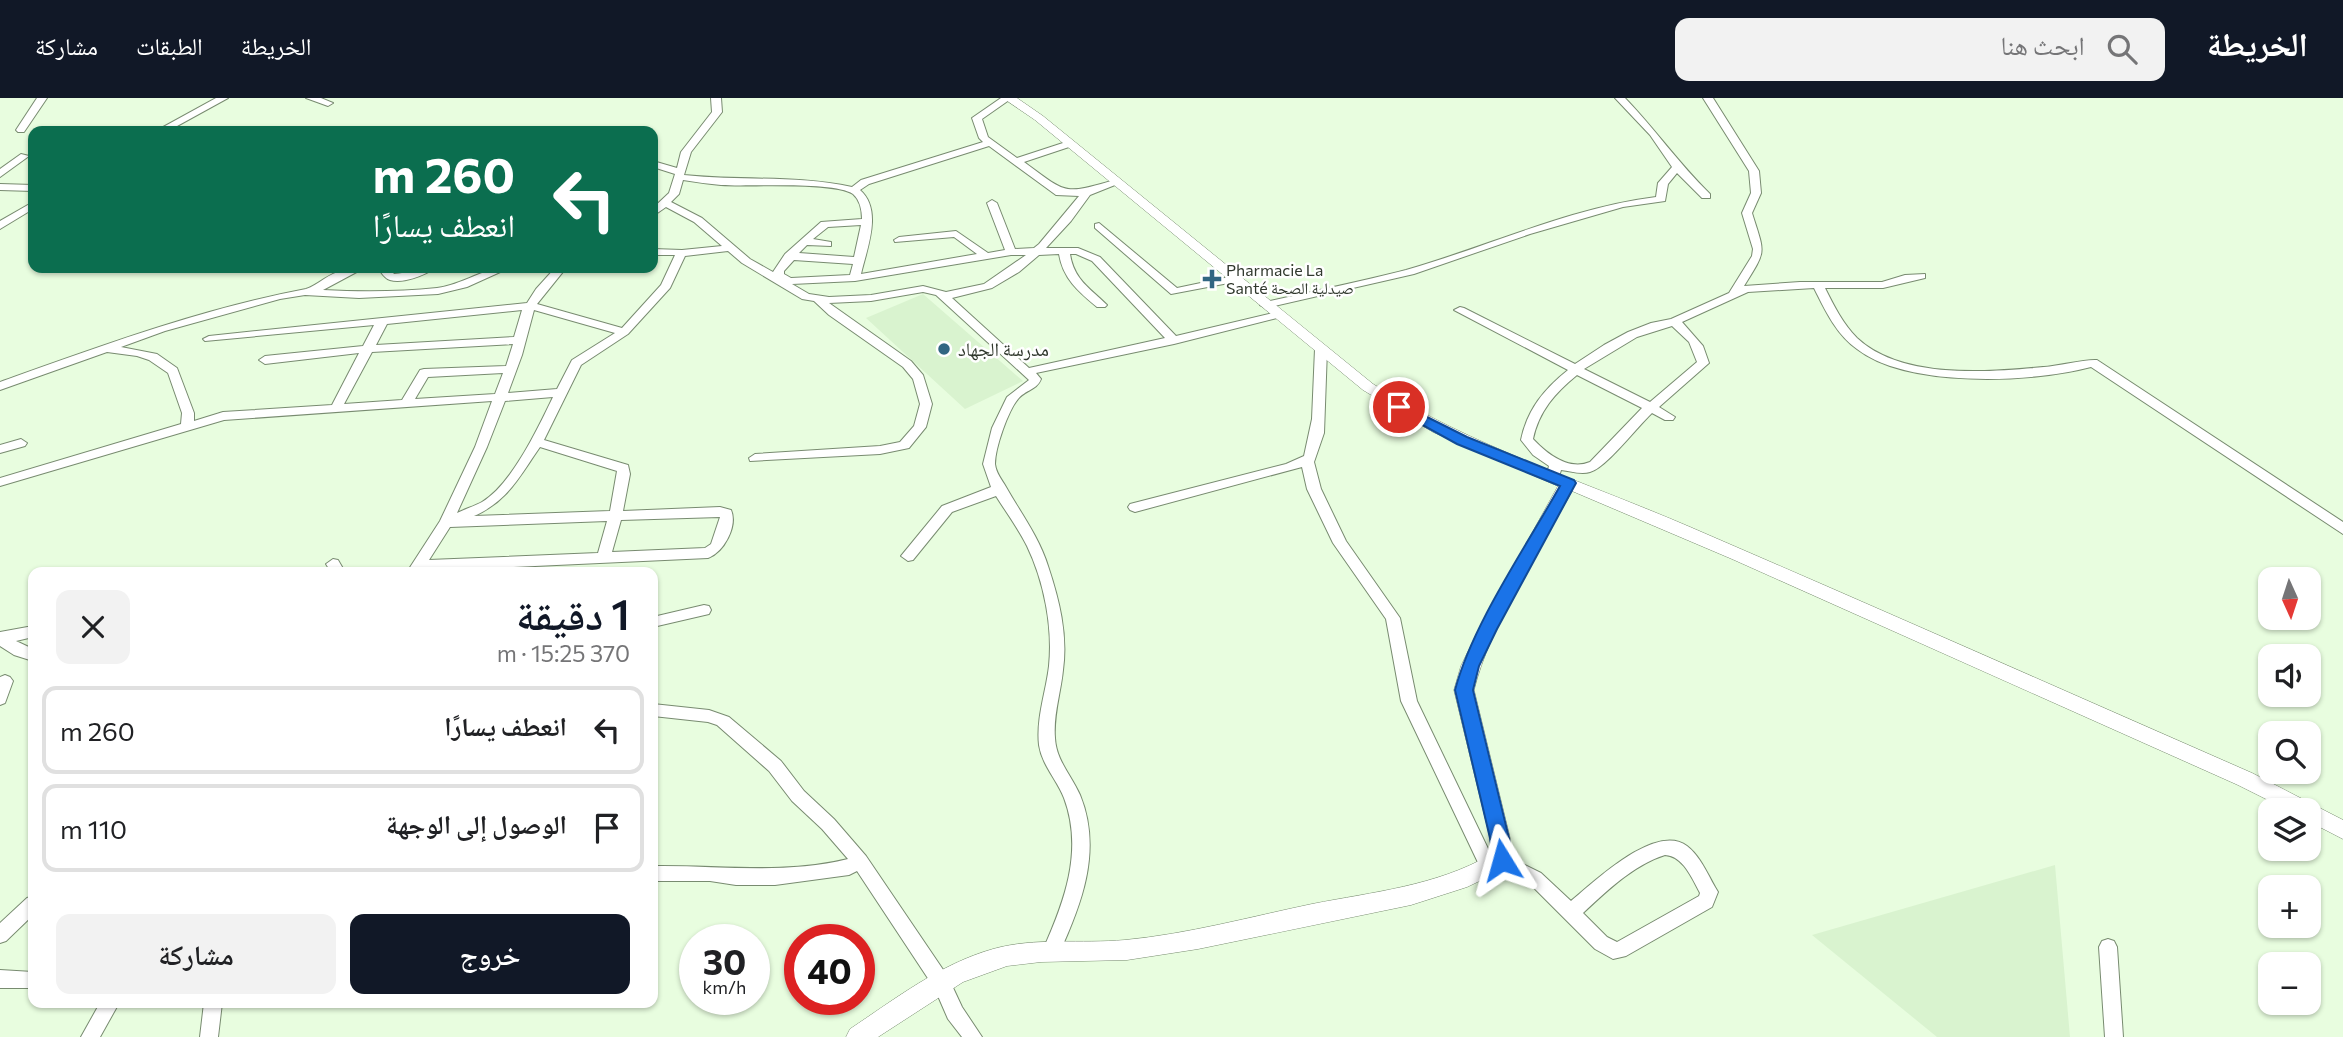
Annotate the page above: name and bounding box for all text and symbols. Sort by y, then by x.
search box [1675,18,2165,81]
text: الخريطة [2207,22,2308,63]
text: ابحث هنا [2000,29,2085,60]
icon: search [2103,30,2141,68]
text: مشاركة [35,31,98,60]
text: الطبقات [136,31,203,60]
text: الخريطة [241,31,311,60]
text: 260 m [373,143,515,203]
icon: left [539,154,630,245]
text: انعطف يسارًا [373,204,515,244]
place label: Pharmacie La Santé صيدلية الصحة [1226,260,1354,297]
marker: Pharmacie La Santé صيدلية الصحة [1204,271,1220,287]
place label: مدرسة الجهاد [958,337,1049,361]
marker: مدرسة الجهاد [936,341,952,357]
pin [1369,377,1429,437]
icon: arrive [1380,388,1418,426]
north arrow [2258,567,2320,630]
map controls [2258,567,2321,1015]
text: 1 دقيقة [516,587,630,639]
button: close [56,590,130,664]
text: 370 m · 15:25 [497,639,630,667]
button: sound [2258,644,2321,707]
text: انعطف يسارًا [444,710,567,741]
icon: left [588,711,626,749]
text: 260 m [60,715,135,746]
button: search [2258,721,2321,784]
button: layers [2258,798,2321,861]
text: الوصول إلى الوجهة [386,808,567,839]
icon: arrive [588,809,626,847]
text: 110 m [60,813,127,844]
position arrow [1465,823,1539,897]
button: + [2258,875,2321,938]
button: مشاركة [56,914,336,994]
button: خروج [350,914,630,994]
speed limit sign: 40 [784,924,875,1015]
text: 30 [703,939,746,982]
button: − [2258,952,2321,1015]
text: km/h [703,976,746,998]

